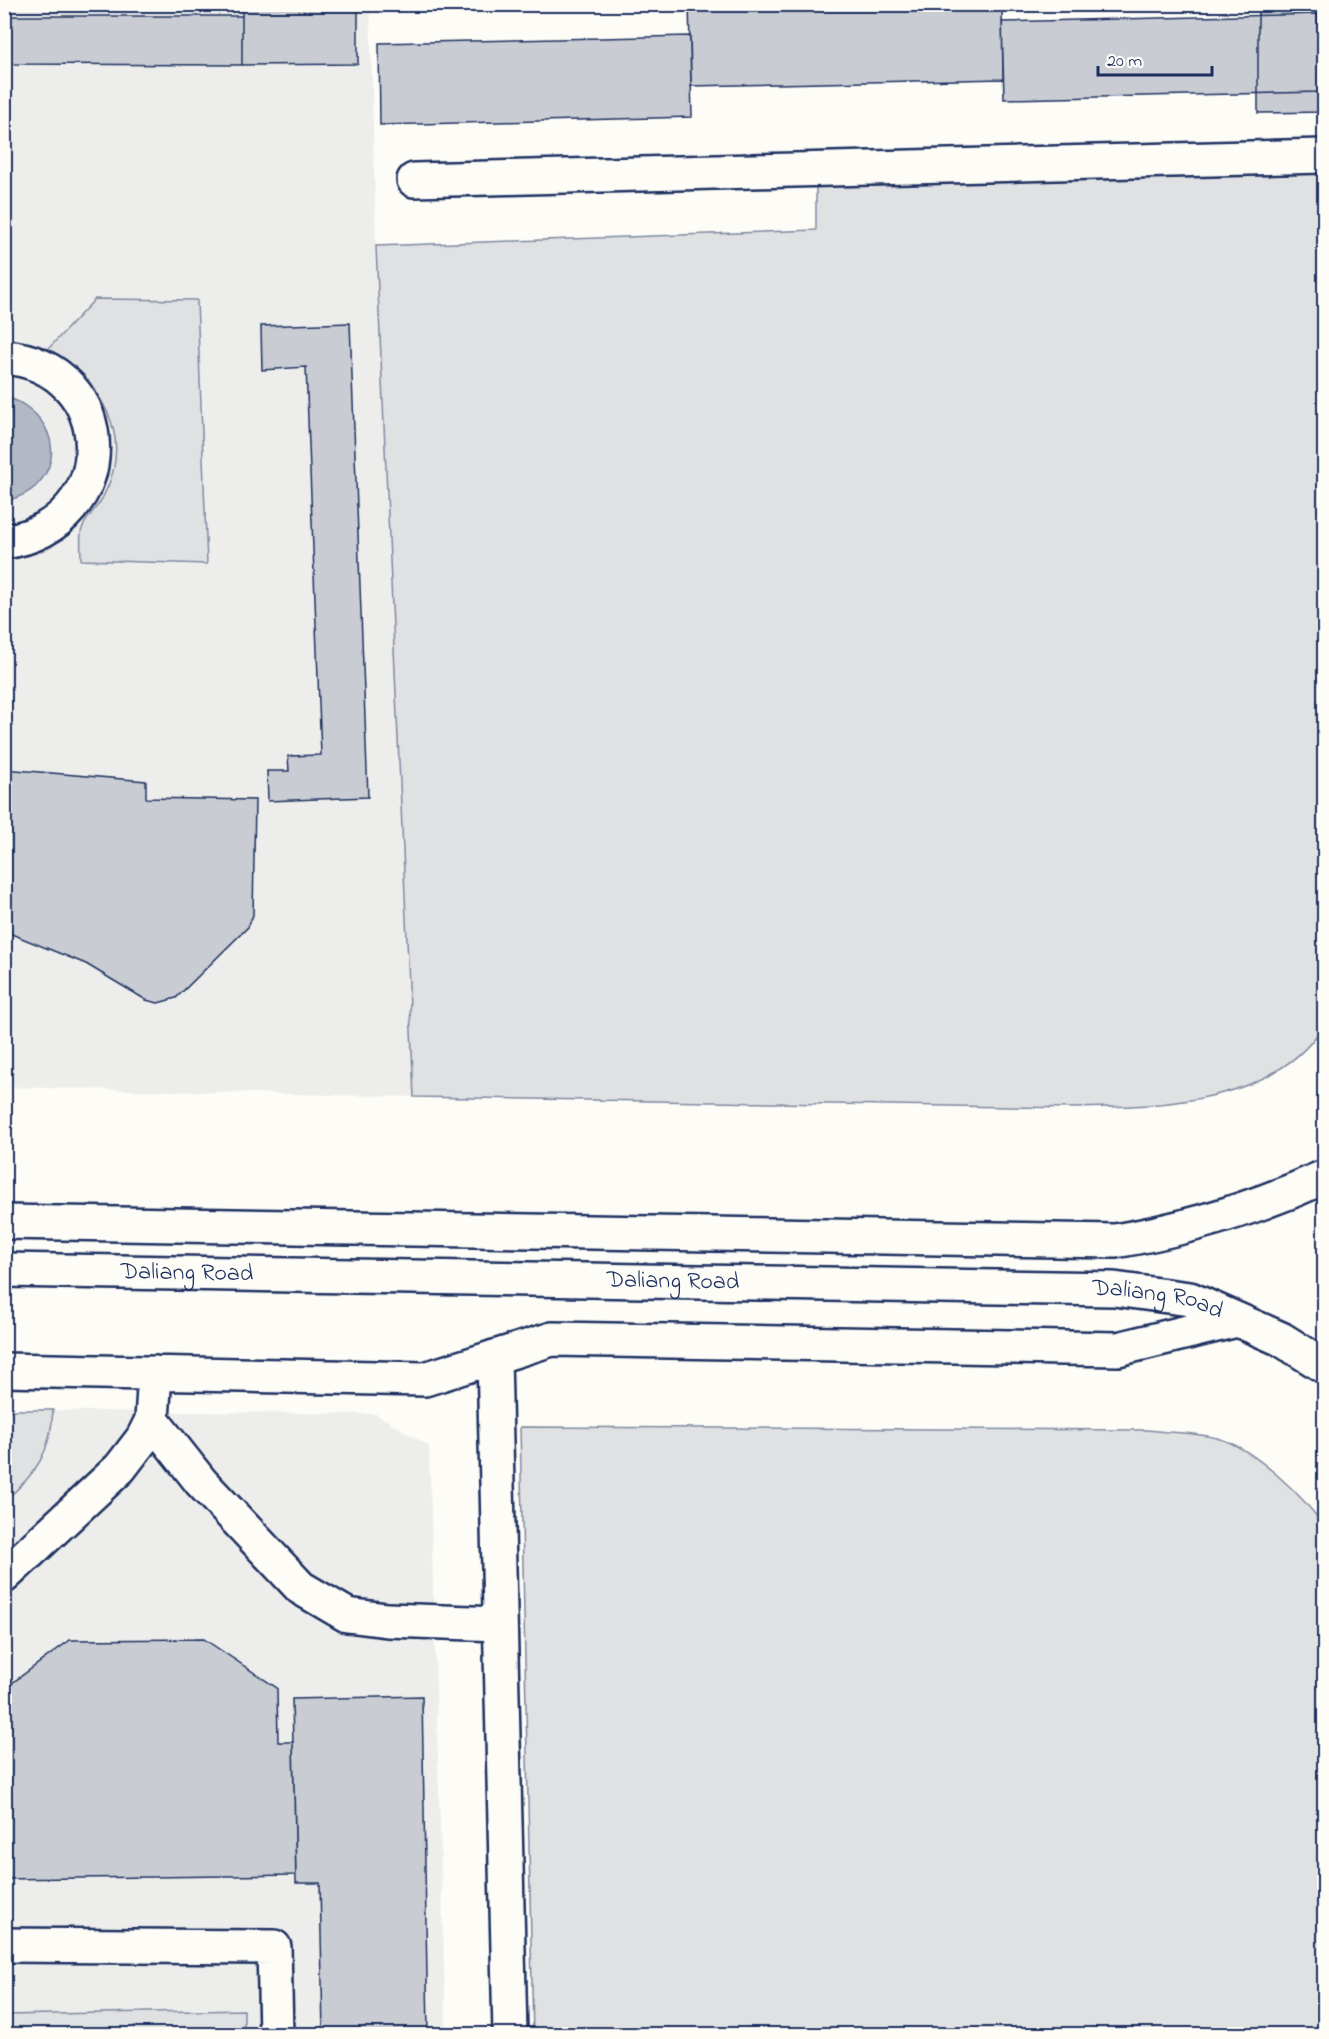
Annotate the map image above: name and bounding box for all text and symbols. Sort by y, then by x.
scale bar [1098,39,1212,77]
text: 20 m [1107,49,1142,75]
street label: Daliang Road [119,1254,254,1292]
street label: Daliang Road [605,1263,740,1300]
street label: Daliang Road [1091,1271,1229,1329]

